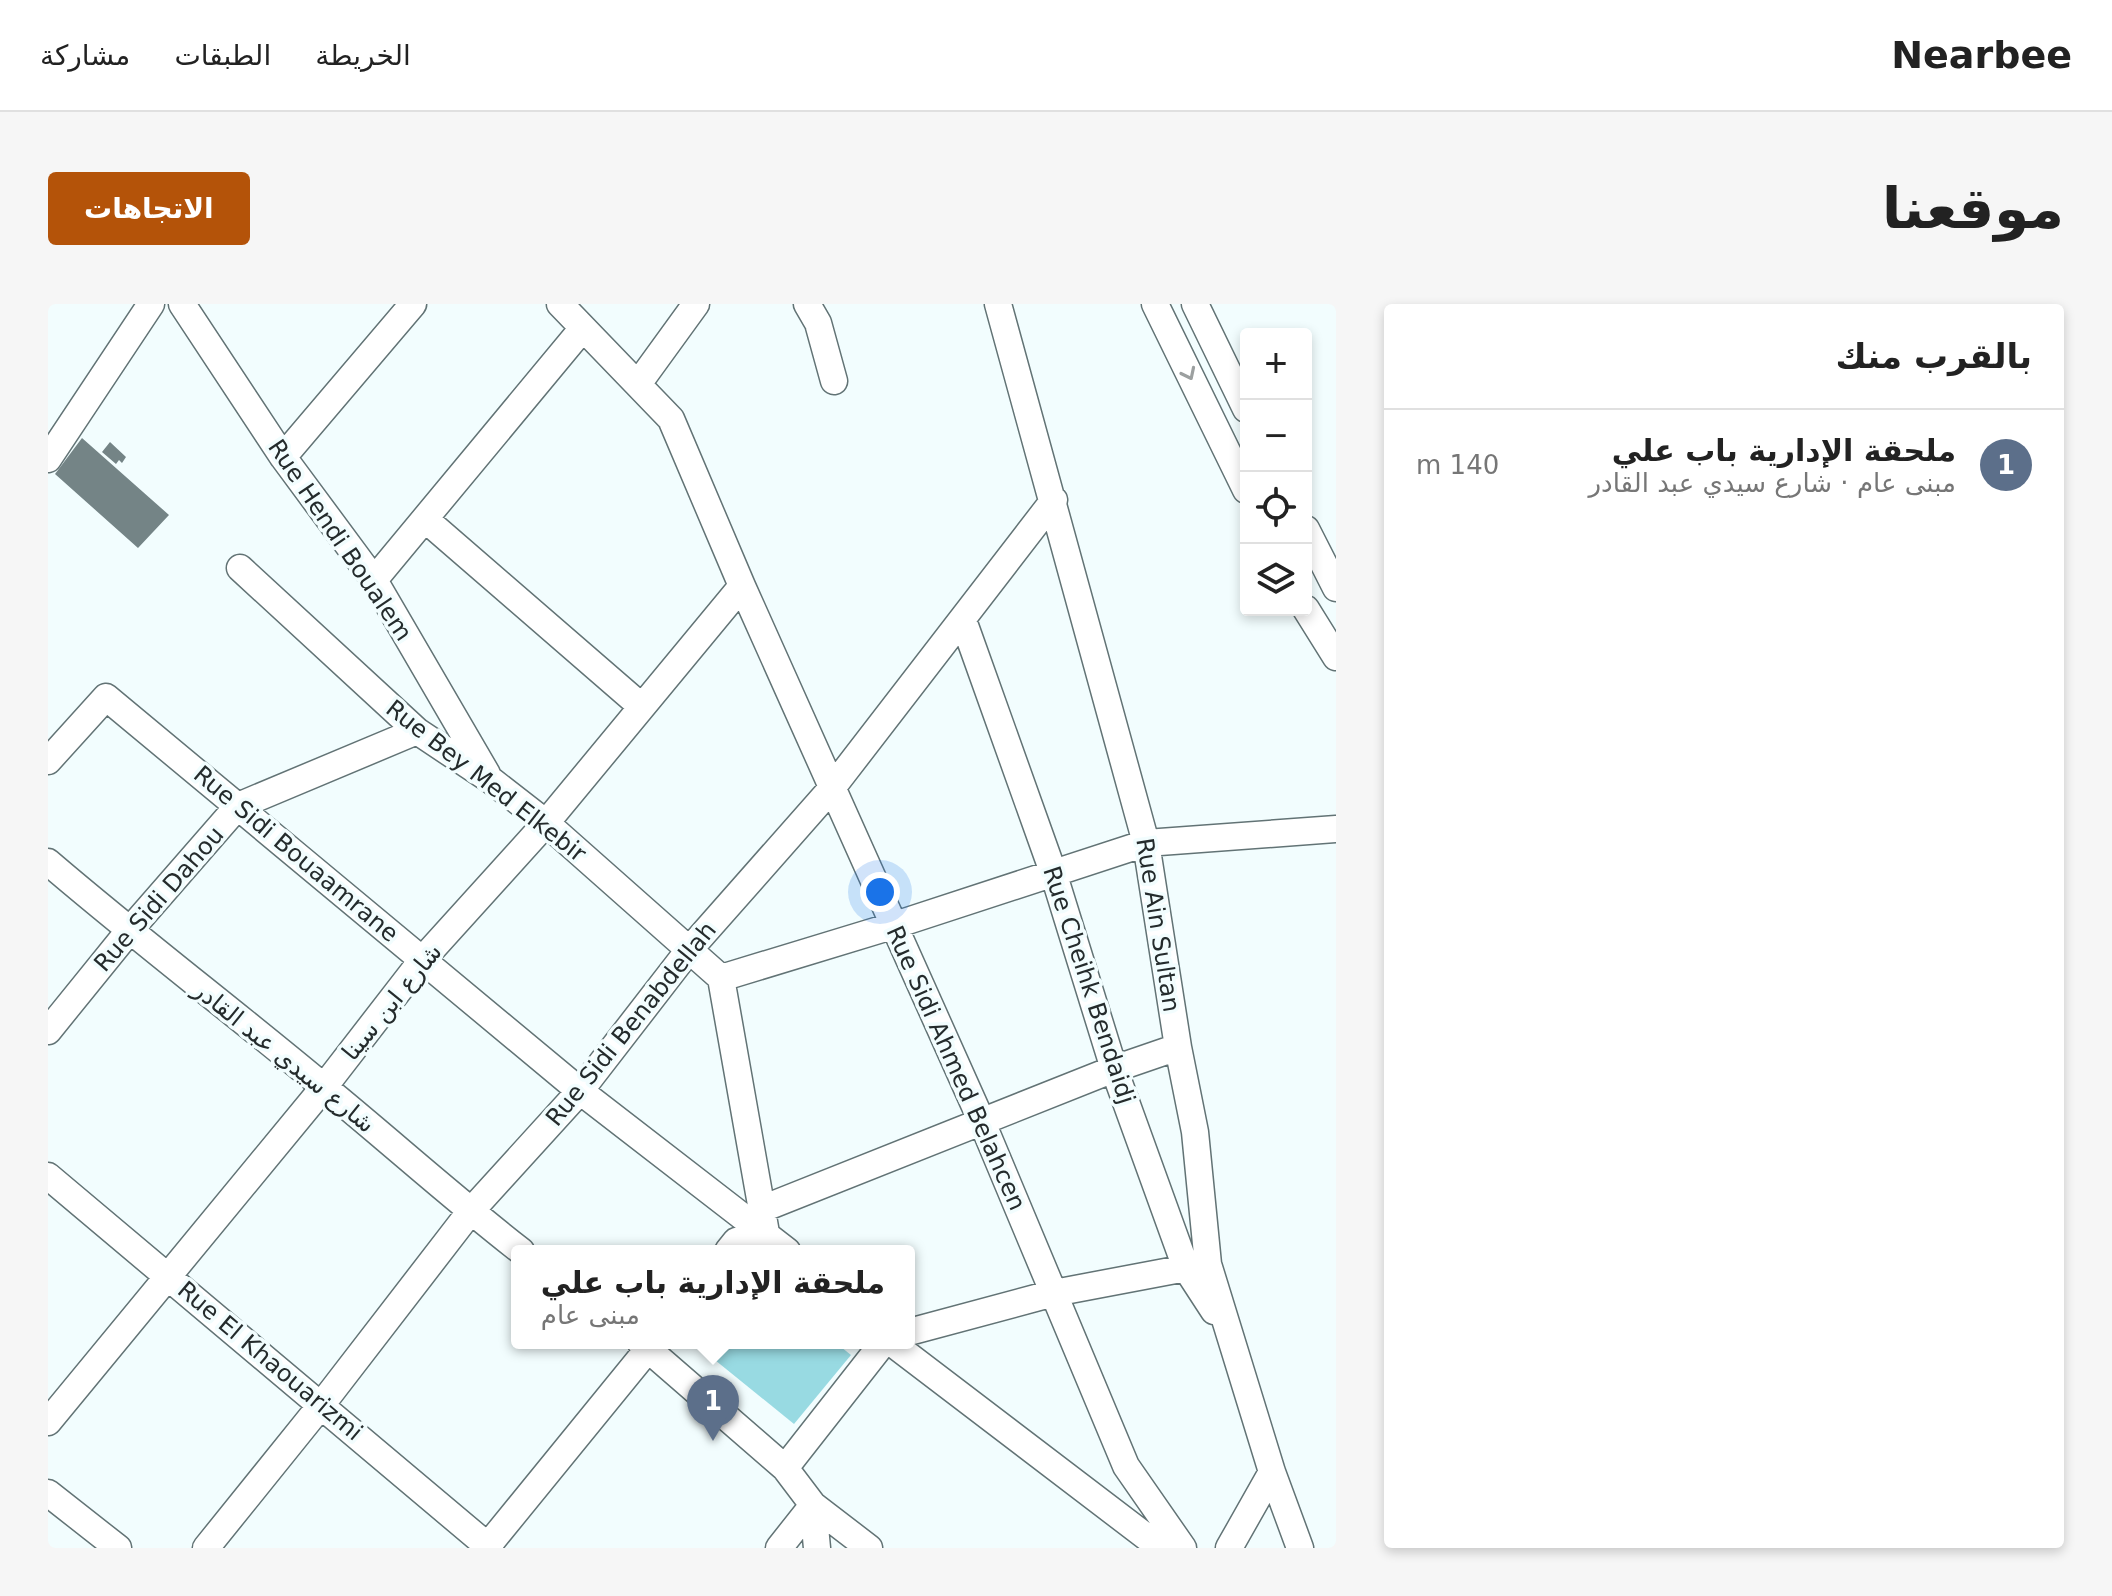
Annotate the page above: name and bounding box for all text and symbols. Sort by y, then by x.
text: Nearbee [1891,33,2072,77]
text: مشاركة [40,39,130,72]
text: الطبقات [174,39,271,72]
text: الخريطة [315,39,411,72]
button: الاتجاهات [48,172,250,245]
text: موقعنا [1882,176,2064,241]
map controls [1240,328,1312,616]
button: + [1240,328,1312,400]
text: بالقرب منك [1835,336,2032,376]
one-way arrow [1179,366,1195,380]
button: − [1240,400,1312,472]
text: ملحقة الإدارية باب علي [1612,433,1956,468]
street label: Rue Hendi Boualem [262,434,418,646]
text: 140 m [1416,450,1499,480]
text: 1 [1997,450,2015,480]
text: مبنى عام · شارع سيدي عبد القادر [1589,468,1956,498]
button: locate [1240,472,1312,544]
button: layers [1240,544,1312,616]
street label: Rue Bey Med Elkebir [380,694,592,868]
street label: Rue Sidi Bouaamrane [188,760,404,948]
street label: Rue Sidi Dahou [88,821,230,977]
street label: Rue Ain Sultan [1130,836,1186,1014]
street label: Rue Cheihk Bendaidj [1037,863,1141,1107]
your location [860,872,900,912]
street label: Rue Sidi Benabdellah [540,916,722,1132]
street label: Rue Sidi Ahmed Belahcen [881,921,1031,1215]
street label: شارع ابن سينا [336,938,448,1066]
street label: شارع سيدي عبد القادر [187,975,380,1139]
popup [511,1245,915,1349]
text: ملحقة الإدارية باب علي [541,1265,885,1300]
street label: Rue El Khaouarizmi [172,1276,368,1446]
text: مبنى عام [541,1300,640,1330]
pin: 1 [687,1375,739,1441]

